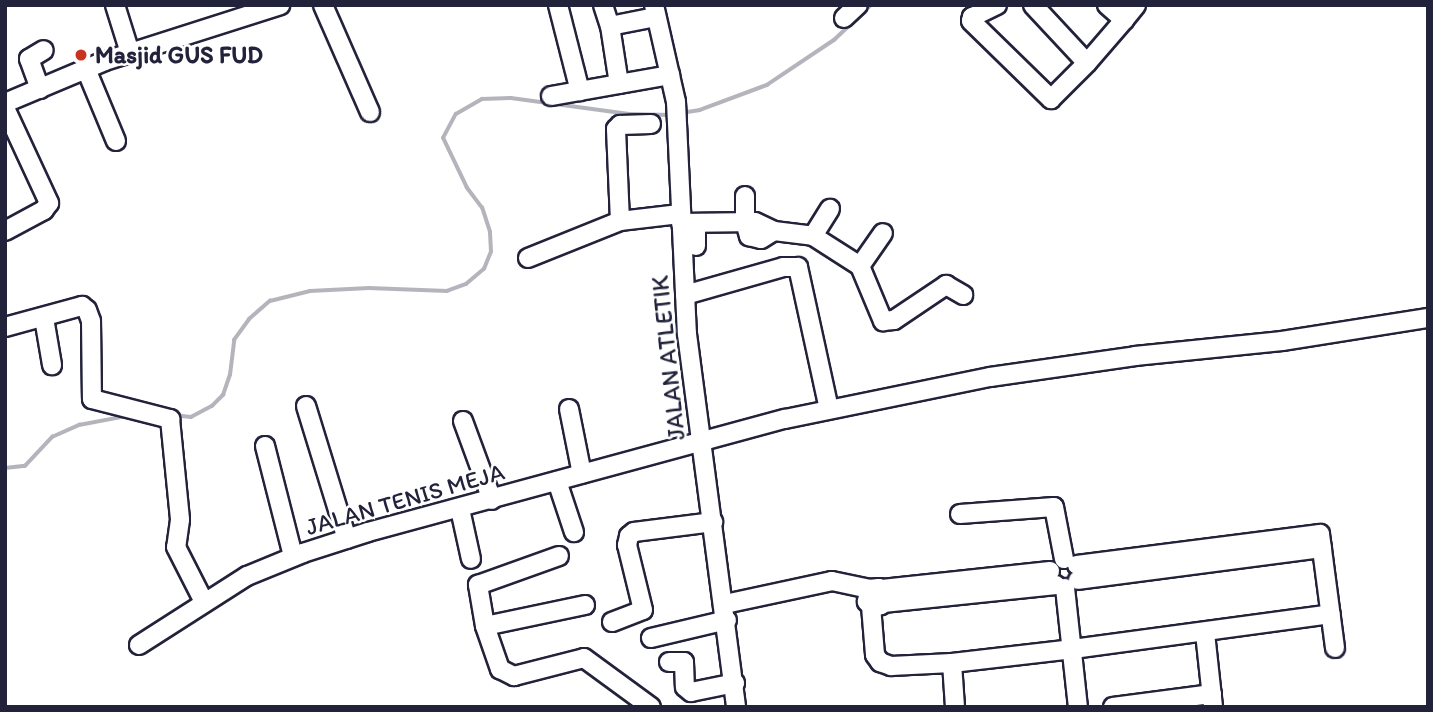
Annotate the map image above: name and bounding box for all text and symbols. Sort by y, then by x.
place label: Masjid GUS FUD [95,41,262,69]
marker: Masjid GUS FUD [73,47,89,63]
street label: JALAN ATLETIK [645,274,691,442]
street label: JALAN TENIS MEJA [304,457,506,541]

